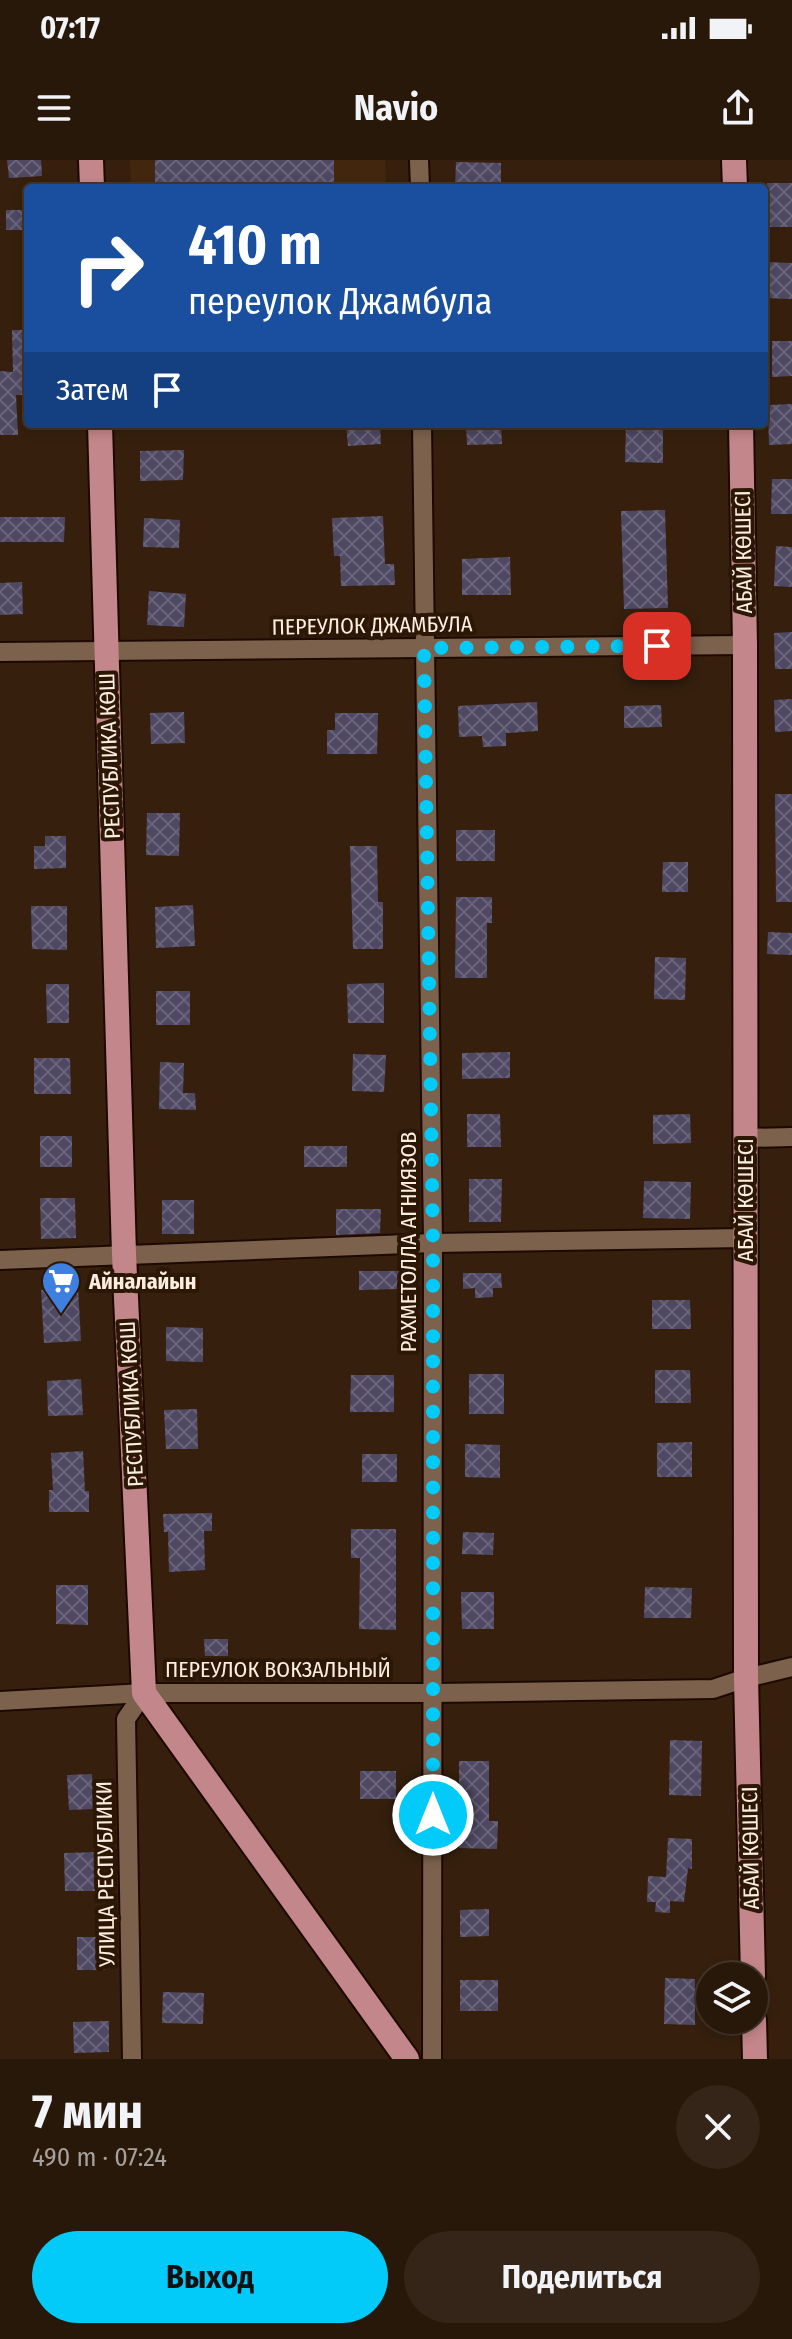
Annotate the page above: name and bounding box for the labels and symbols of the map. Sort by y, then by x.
street label: АБАЙ КӨШЕСІ [729,490,758,614]
street label: ПЕРЕУЛОК ДЖАМБУЛА [271,610,473,641]
pin [623,612,691,680]
street label: РЕСПУБЛИКА КӨШ [93,672,126,840]
street label: РАХМЕТОЛЛА АГНИЯЗОВ [395,1132,422,1352]
street label: АБАЙ КӨШЕСІ [732,1138,759,1262]
supermarket icon: Айналайын [40,1260,82,1315]
place label: Айналайын [88,1268,196,1295]
street label: РЕСПУБЛИКА КӨШ [114,1320,149,1488]
street label: ПЕРЕУЛОК ВОКЗАЛЬНЫЙ [165,1656,391,1683]
position arrow [391,1773,475,1857]
street label: УЛИЦА РЕСПУБЛИКИ [90,1781,121,1968]
street label: АБАЙ КӨШЕСІ [736,1786,765,1910]

